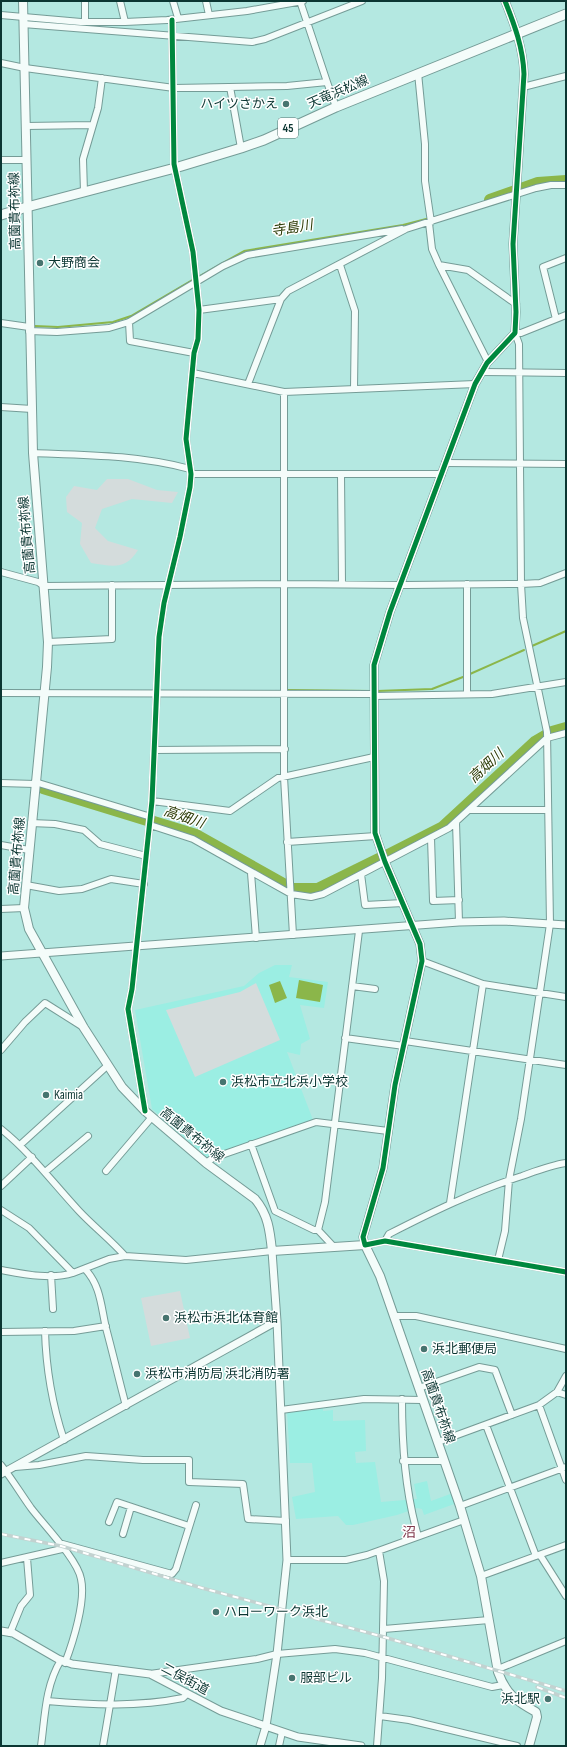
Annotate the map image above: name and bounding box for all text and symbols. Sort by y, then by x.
street label: 天竜浜松線 [305,72,371,112]
place label: ハイツさかえ [200,96,278,112]
marker: ハイツさかえ [281,99,291,109]
road number: 45 [278,118,298,138]
street label: 高薗貴布祢線 [6,172,24,250]
water label: 寺島川 [270,216,316,240]
place label: 大野商会 [48,255,100,271]
marker: 大野商会 [35,258,45,268]
street label: 高薗貴布祢線 [16,495,38,575]
water label: 高畑川 [465,744,509,787]
water label: 高畑川 [161,802,209,833]
street label: 高薗貴布祢線 [6,816,28,896]
place label: 浜松市立北浜小学校 [231,1074,348,1090]
marker: 浜松市立北浜小学校 [218,1077,228,1087]
place label: Kaimia [54,1087,83,1103]
marker: Kaimia [41,1090,51,1100]
street label: 高薗貴布祢線 [157,1104,227,1166]
place label: 浜松市浜北体育館 [174,1310,278,1326]
marker: 浜松市浜北体育館 [161,1313,171,1323]
place label: 浜北郵便局 [432,1341,497,1357]
marker: 浜北郵便局 [419,1344,429,1354]
place label: 浜松市消防局 浜北消防署 [145,1366,290,1382]
street label: 高薗貴布祢線 [418,1367,458,1445]
marker: 浜松市消防局 浜北消防署 [132,1369,142,1379]
district label: 沼 [402,1524,416,1541]
place label: ハローワーク浜北 [224,1604,328,1620]
marker: ハローワーク浜北 [211,1607,221,1617]
street label: 二俣街道 [158,1660,212,1698]
place label: 服部ビル [300,1670,352,1686]
marker: 服部ビル [287,1673,297,1683]
place label: 浜北駅 [501,1691,540,1707]
marker: 浜北駅 [543,1694,553,1704]

